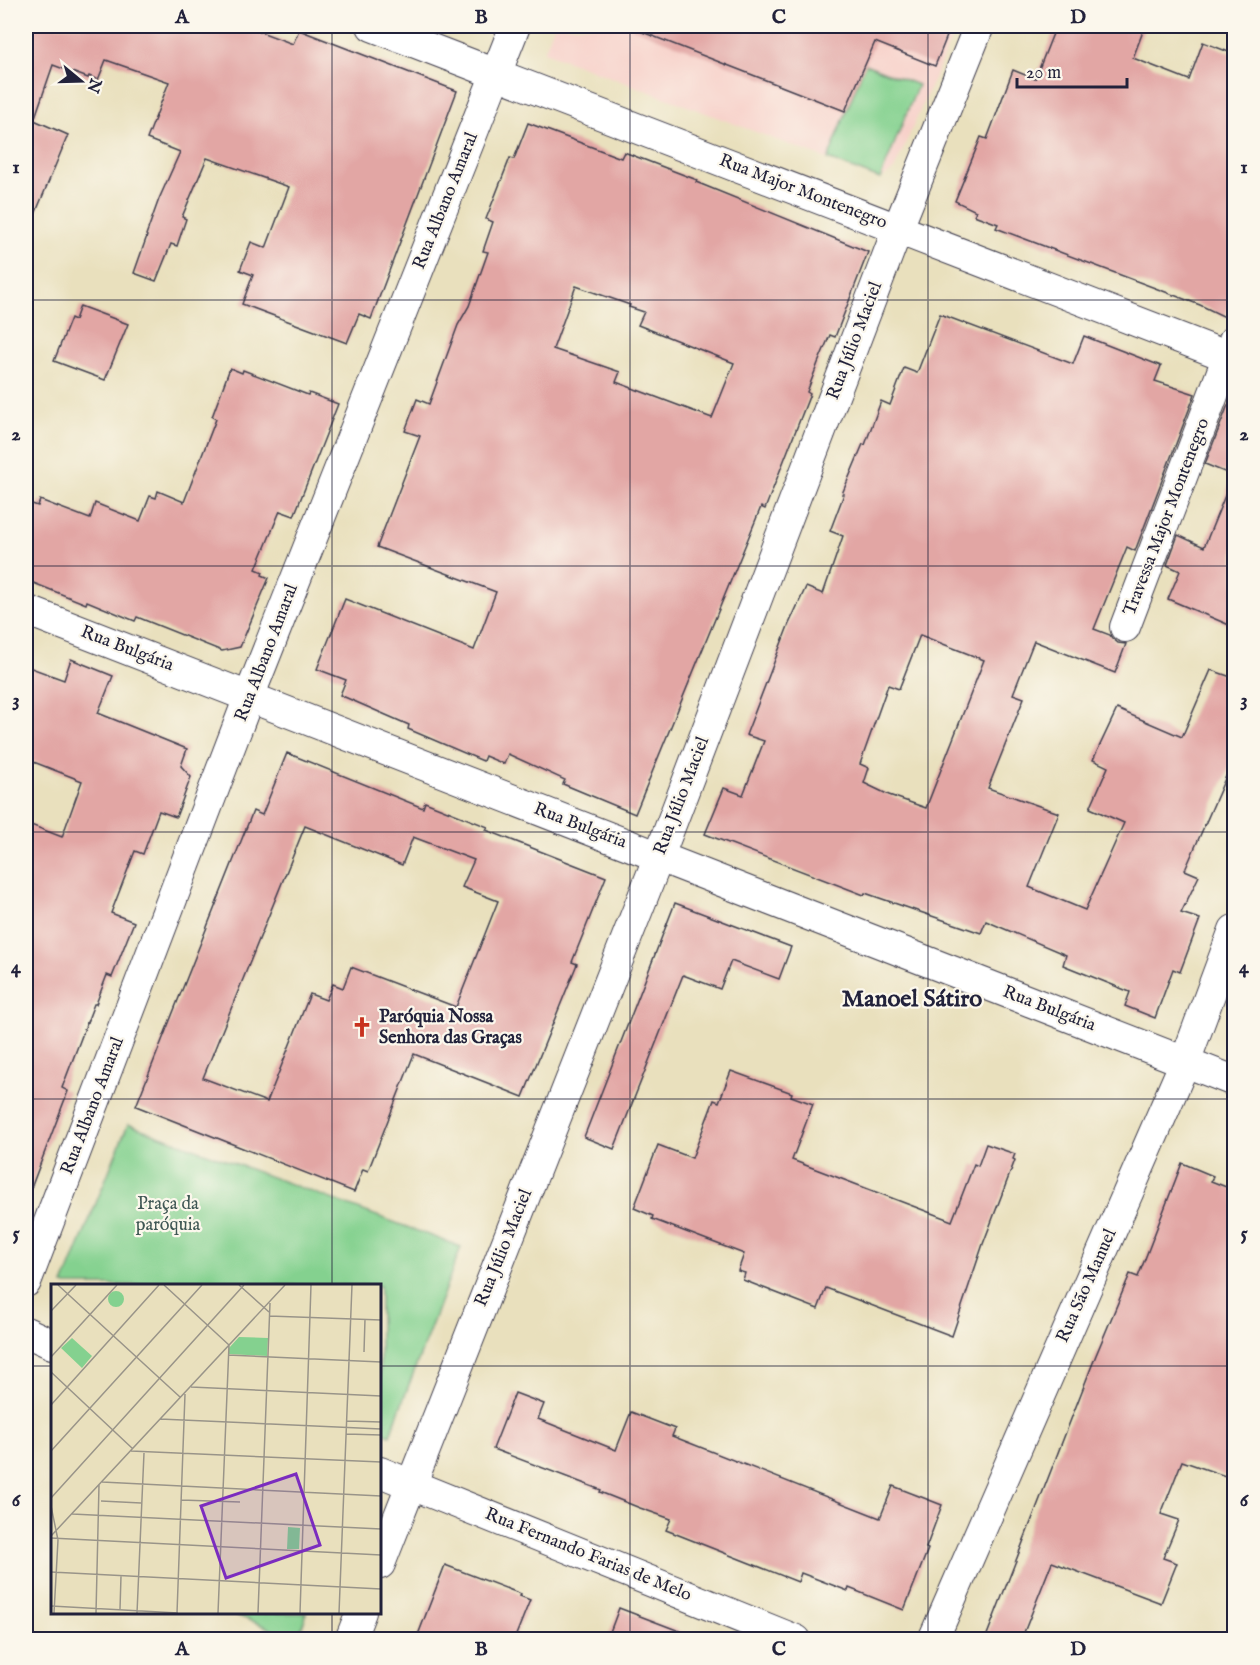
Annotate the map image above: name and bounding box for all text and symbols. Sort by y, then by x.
text: A [174,5,190,30]
text: B [474,5,488,30]
text: C [772,5,786,30]
text: D [1070,5,1086,30]
north arrow [51,51,111,111]
scale bar [1017,51,1126,89]
text: 20 m [1026,62,1061,85]
text: N [82,74,105,95]
street label: Rua Albano Amaral [408,129,484,273]
street label: Rua Major Montenegro [716,149,891,235]
text: 1 [12,155,20,180]
text: 1 [1240,155,1248,180]
street label: Rua Júlio Maciel [822,279,888,403]
street label: Travessa Major Montenegro [1119,415,1215,619]
text: 2 [11,422,21,447]
text: 2 [1239,422,1249,447]
street label: Rua Albano Amaral [230,581,304,725]
street label: Rua Bulgária [77,621,177,677]
text: 3 [12,688,20,713]
text: 3 [1240,688,1248,713]
street label: Rua Júlio Maciel [649,734,715,858]
street label: Rua Bulgária [530,798,630,854]
text: 4 [11,955,22,980]
text: 4 [1239,955,1250,980]
street label: Rua Bulgária [999,981,1099,1037]
district label: Manoel Sátiro [842,984,982,1015]
place label: Paróquia Nossa Senhora das Graças [379,1006,522,1050]
church icon: Paróquia Nossa Senhora das Graças [350,1015,374,1039]
street label: Rua Albano Amaral [56,1034,130,1178]
street label: Rua Júlio Maciel [470,1186,538,1310]
park label: Praça da paróquia [136,1193,201,1237]
text: 5 [12,1221,20,1246]
text: 5 [1240,1221,1248,1246]
street label: Rua São Manuel [1052,1226,1122,1346]
inset map [51,1284,381,1614]
text: 6 [12,1488,22,1513]
text: 6 [1240,1488,1250,1513]
street label: Rua Fernando Farias de Melo [481,1503,695,1607]
text: A [174,1637,190,1662]
text: B [474,1637,488,1662]
text: C [772,1637,786,1662]
text: D [1070,1637,1086,1662]

